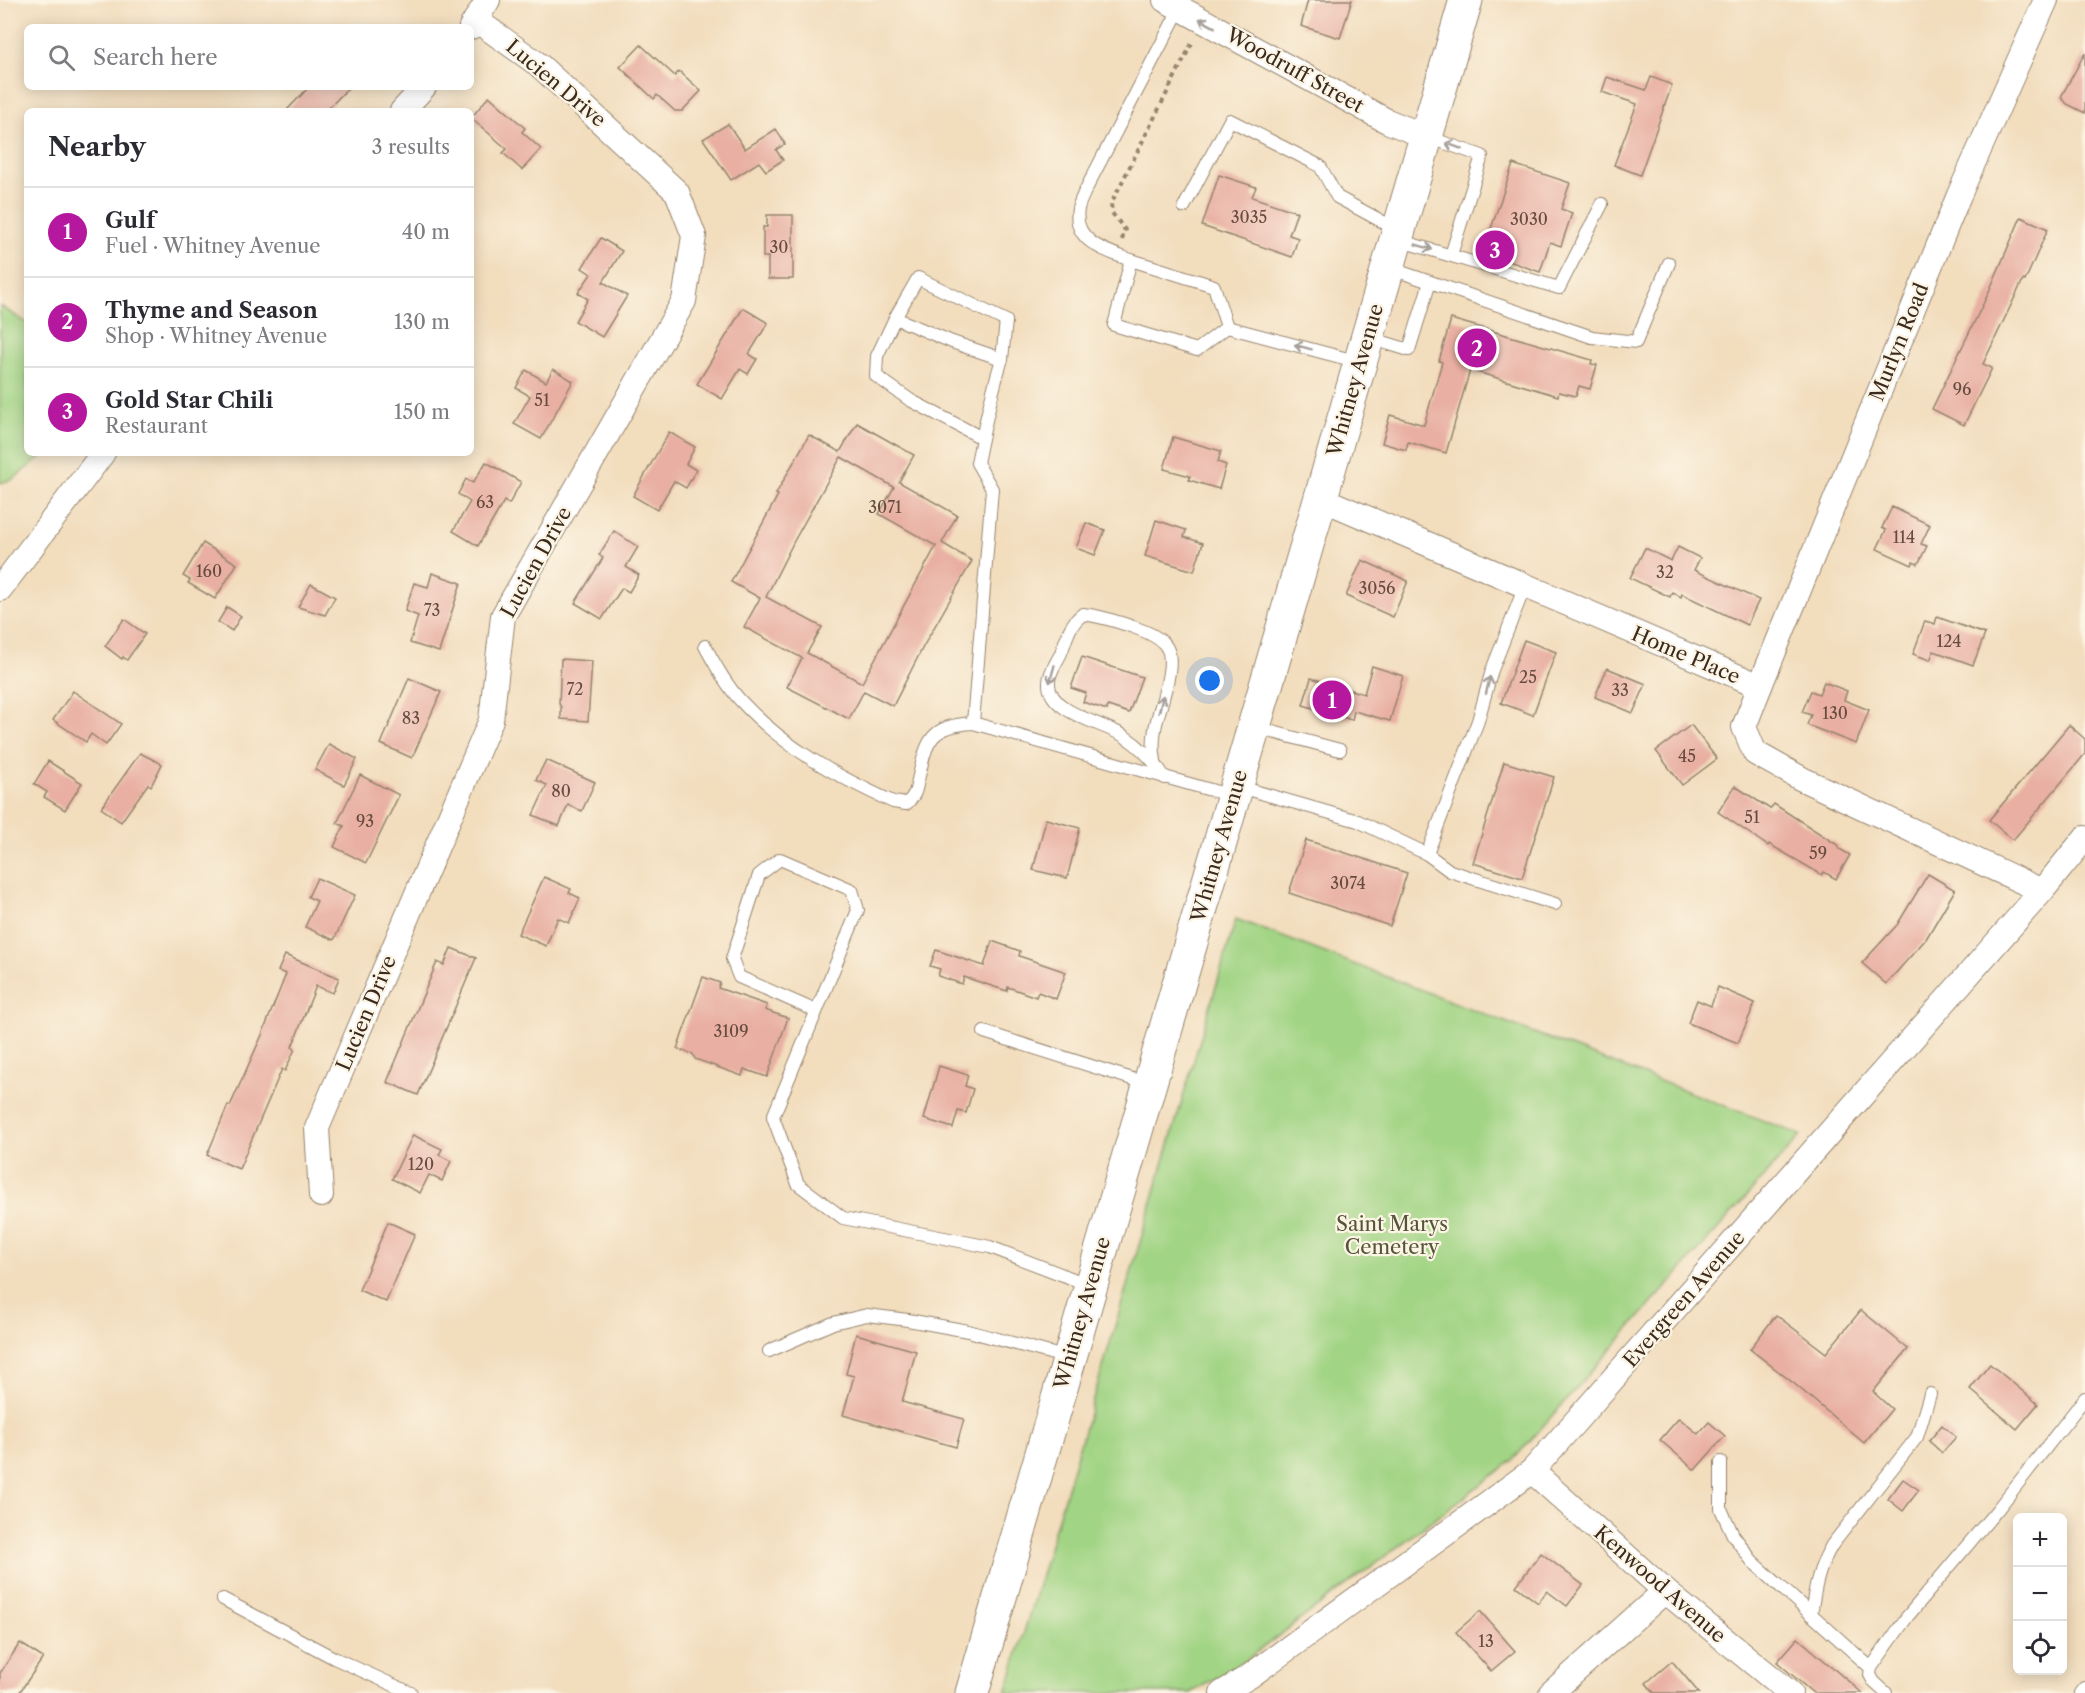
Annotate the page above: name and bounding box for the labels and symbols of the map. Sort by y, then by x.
one-way arrow [1199,17,1216,29]
street label: Woodruff Street [1221,22,1368,118]
street label: Lucien Drive [501,34,611,132]
one-way arrow [1445,140,1464,151]
house number: 3035 [1231,207,1267,227]
house number: 3030 [1510,209,1548,229]
pin: 3 [1476,228,1514,272]
house number: 30 [770,237,788,257]
one-way arrow [1414,242,1433,253]
street label: Murlyn Road [1864,280,1934,404]
street label: Whitney Avenue [1321,301,1388,460]
pin: 2 [1458,326,1496,370]
one-way arrow [1294,341,1313,353]
house number: 96 [1953,379,1971,399]
house number: 51 [534,390,550,410]
house number: 63 [476,492,494,512]
house number: 3071 [868,497,902,517]
street label: Lucien Drive [496,502,576,622]
house number: 114 [1893,527,1915,547]
house number: 160 [196,561,222,581]
house number: 32 [1656,562,1674,582]
house number: 3056 [1358,578,1396,598]
house number: 73 [424,600,440,620]
street label: Home Place [1628,621,1744,689]
house number: 124 [1936,631,1962,651]
one-way arrow [1046,664,1057,683]
your location [1195,666,1224,695]
house number: 25 [1519,667,1537,687]
one-way arrow [1483,676,1495,695]
pin: 1 [1312,678,1352,722]
house number: 72 [566,679,584,699]
house number: 33 [1611,680,1629,700]
one-way arrow [1156,695,1168,714]
house number: 130 [1822,703,1848,723]
house number: 83 [402,708,420,728]
house number: 45 [1678,746,1696,766]
street label: Whitney Avenue [1185,767,1252,926]
house number: 80 [551,781,571,801]
house number: 51 [1744,807,1760,827]
house number: 93 [356,811,374,831]
house number: 59 [1809,843,1827,863]
house number: 3074 [1330,873,1366,893]
street label: Lucien Drive [331,952,401,1074]
house number: 3109 [713,1021,749,1041]
house number: 120 [408,1154,434,1174]
park label: Saint Marys Cemetery [1336,1212,1448,1259]
street label: Evergreen Avenue [1618,1226,1750,1372]
street label: Whitney Avenue [1048,1234,1115,1393]
street label: Kenwood Avenue [1589,1520,1731,1648]
house number: 13 [1478,1631,1494,1651]

